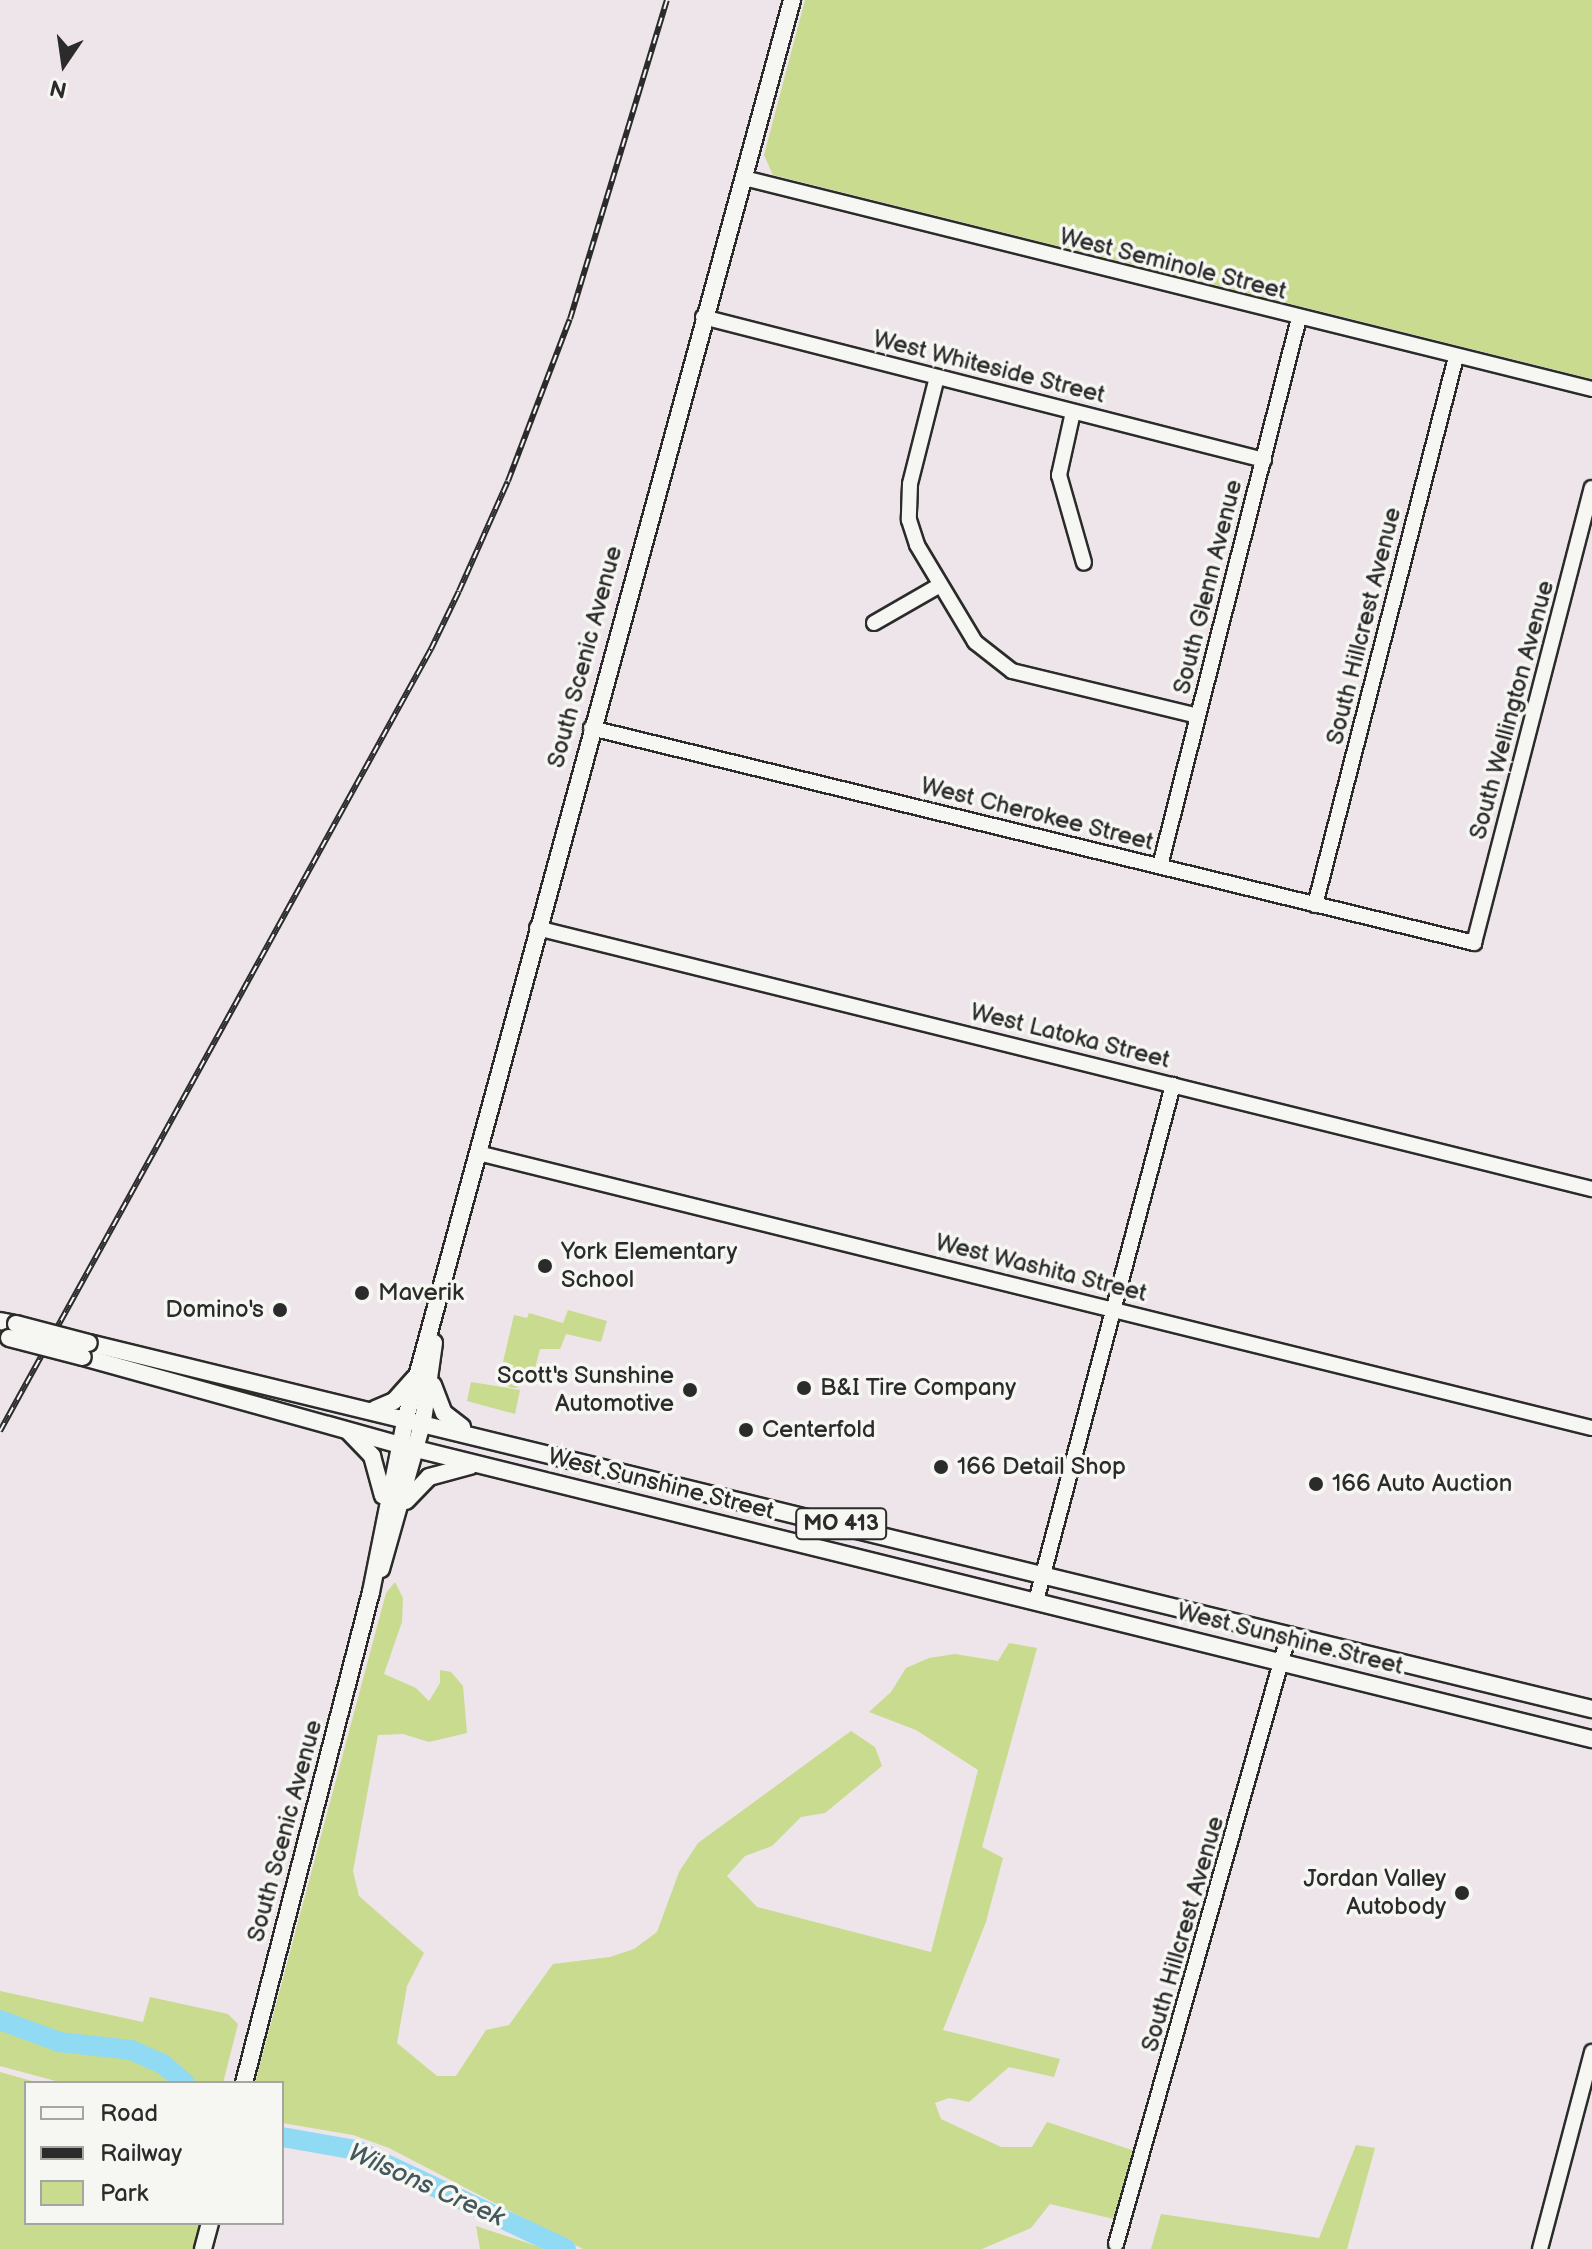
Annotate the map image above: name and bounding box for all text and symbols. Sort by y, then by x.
north arrow [24,24,104,104]
text: N [47,73,70,103]
street label: West Seminole Street [1056,222,1290,306]
street label: West Whiteside Street [870,324,1108,410]
street label: South Glenn Avenue [1167,477,1249,697]
street label: South Hillcrest Avenue [1321,504,1407,748]
street label: South Scenic Avenue [541,543,629,771]
street label: South Wellington Avenue [1463,577,1561,843]
street label: West Cherokee Street [918,771,1156,857]
street label: West Latoka Street [967,997,1173,1075]
street label: West Washita Street [932,1228,1150,1308]
place label: York Elementary School [561,1238,737,1294]
marker: York Elementary School [536,1257,554,1275]
place label: Maverik [378,1279,464,1307]
marker: Maverik [353,1284,371,1302]
place label: Domino's [165,1296,264,1324]
marker: Domino's [271,1301,289,1319]
place label: Scott's Sunshine Automotive [497,1362,674,1418]
place label: B&I Tire Company [820,1374,1017,1402]
marker: B&I Tire Company [795,1379,813,1397]
marker: Scott's Sunshine Automotive [681,1381,699,1399]
place label: Centerfold [762,1416,875,1444]
marker: Centerfold [737,1421,755,1439]
street label: West Sunshine Street [545,1442,777,1526]
place label: 166 Detail Shop [957,1453,1127,1481]
marker: 166 Detail Shop [932,1458,950,1476]
place label: 166 Auto Auction [1332,1470,1512,1498]
marker: 166 Auto Auction [1307,1475,1325,1493]
road number: MO 413 [795,1506,887,1542]
street label: West Sunshine Street [1174,1597,1406,1681]
street label: South Scenic Avenue [241,1717,329,1945]
street label: South Hillcrest Avenue [1136,1813,1230,2055]
place label: Jordan Valley Autobody [1303,1865,1446,1921]
marker: Jordan Valley Autobody [1453,1884,1471,1902]
legend [24,2081,284,2225]
text: Road [100,2099,158,2128]
water label: Wilsons Creek [343,2138,509,2234]
text: Railway [100,2139,182,2168]
text: Park [100,2179,148,2208]

